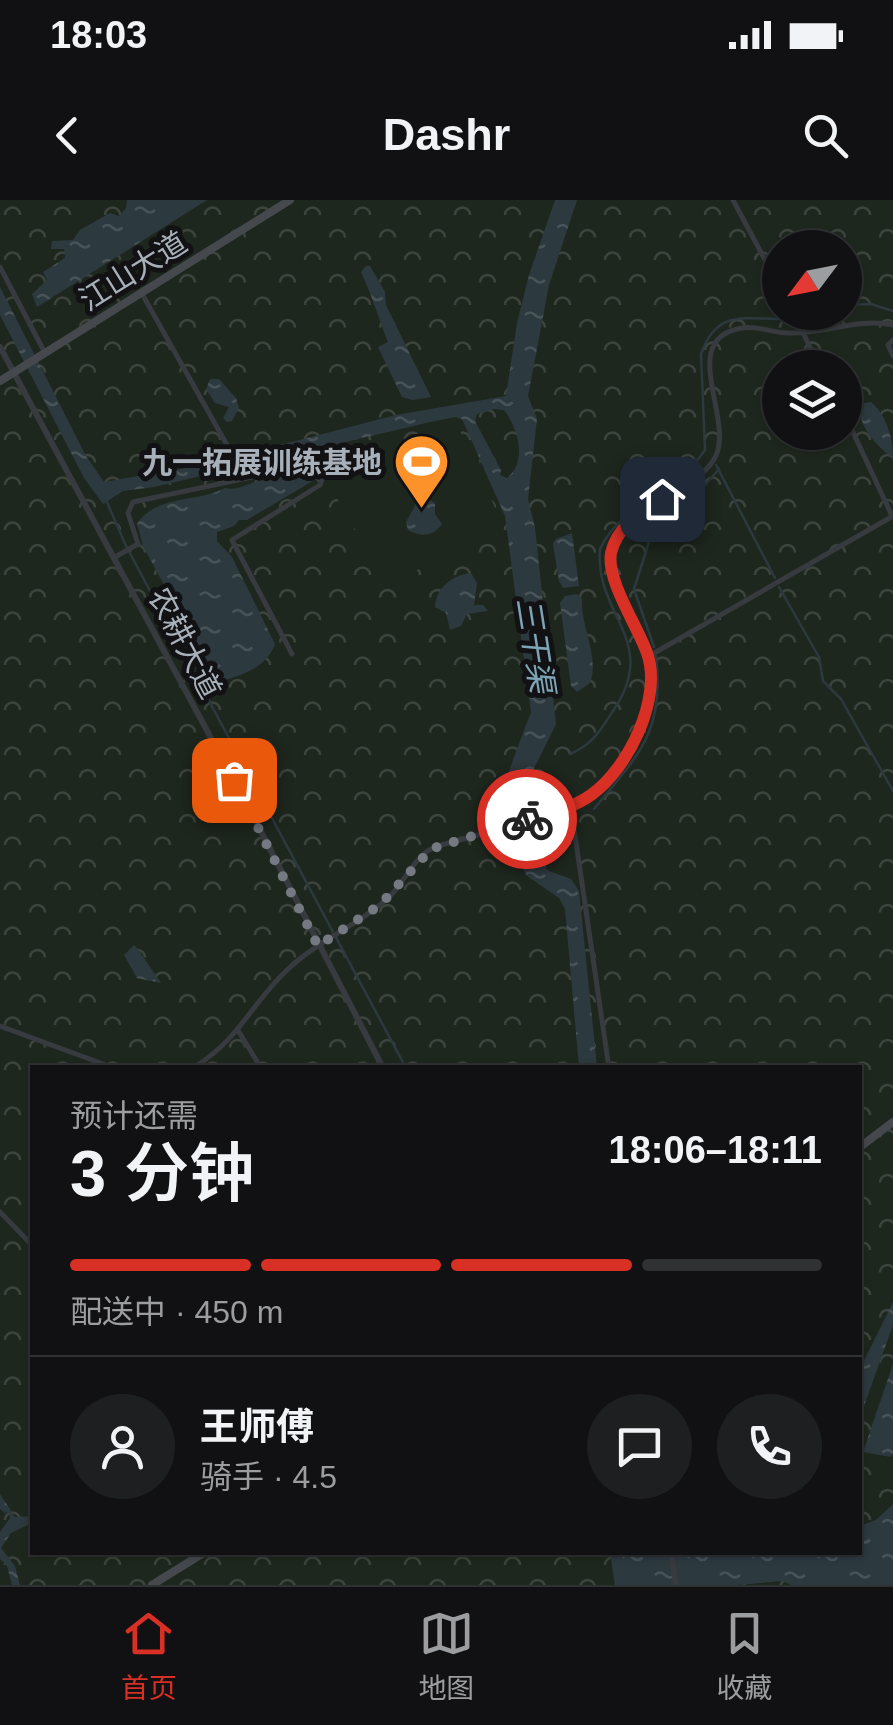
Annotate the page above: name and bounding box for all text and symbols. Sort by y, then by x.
text: 18:03 [50,14,147,56]
icon: back [40,108,95,163]
icon: search [798,108,853,163]
text: Dashr [383,109,510,160]
street label: 江山大道 [73,225,193,317]
north arrow [762,230,862,330]
map controls [762,230,862,450]
button: layers [762,350,862,450]
sports icon: 九一拓展训练基地 [391,432,451,511]
place label: 九一拓展训练基地 [142,446,382,479]
pin [620,457,705,542]
icon: home [635,472,690,527]
street label: 农耕大道 [142,582,228,704]
water label: 三干渠 [510,595,561,699]
pin [192,738,277,823]
icon: bag [207,753,262,808]
courier [477,769,577,869]
icon: bike [500,792,555,847]
text: 预计还需 [70,1098,198,1134]
text: 18:06–18:11 [609,1129,822,1171]
text: 3 分钟 [70,1137,254,1210]
text: 配送中 · 450 m [70,1294,283,1330]
button: person [70,1394,175,1499]
button: chat [587,1394,692,1499]
button: phone [717,1394,822,1499]
text: 王师傅 [200,1406,314,1448]
text: 骑手 · 4.5 [200,1459,337,1495]
tab: 首页 [121,1606,177,1706]
tab: 地图 [418,1606,474,1706]
tab: 收藏 [716,1606,772,1706]

